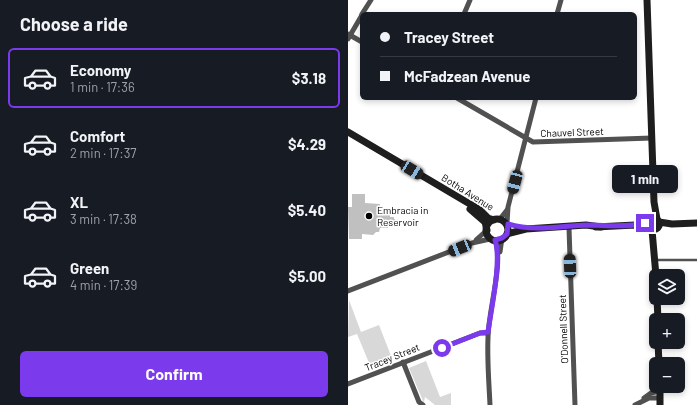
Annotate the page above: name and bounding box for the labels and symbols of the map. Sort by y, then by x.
street label: Chauvel Street [540,125,604,139]
car [399,159,425,181]
callout: 1 min [612,165,678,193]
car [506,169,524,195]
street label: Botha Avenue [440,171,496,213]
place label: Embracia in Reservoir [377,204,428,228]
marker: Embracia in Reservoir [364,211,374,221]
route end [636,214,654,232]
car [447,238,473,258]
car [564,254,576,278]
street label: O'Donnell Street [556,294,570,364]
route start [433,339,451,357]
street label: Tracey Street [363,340,422,373]

